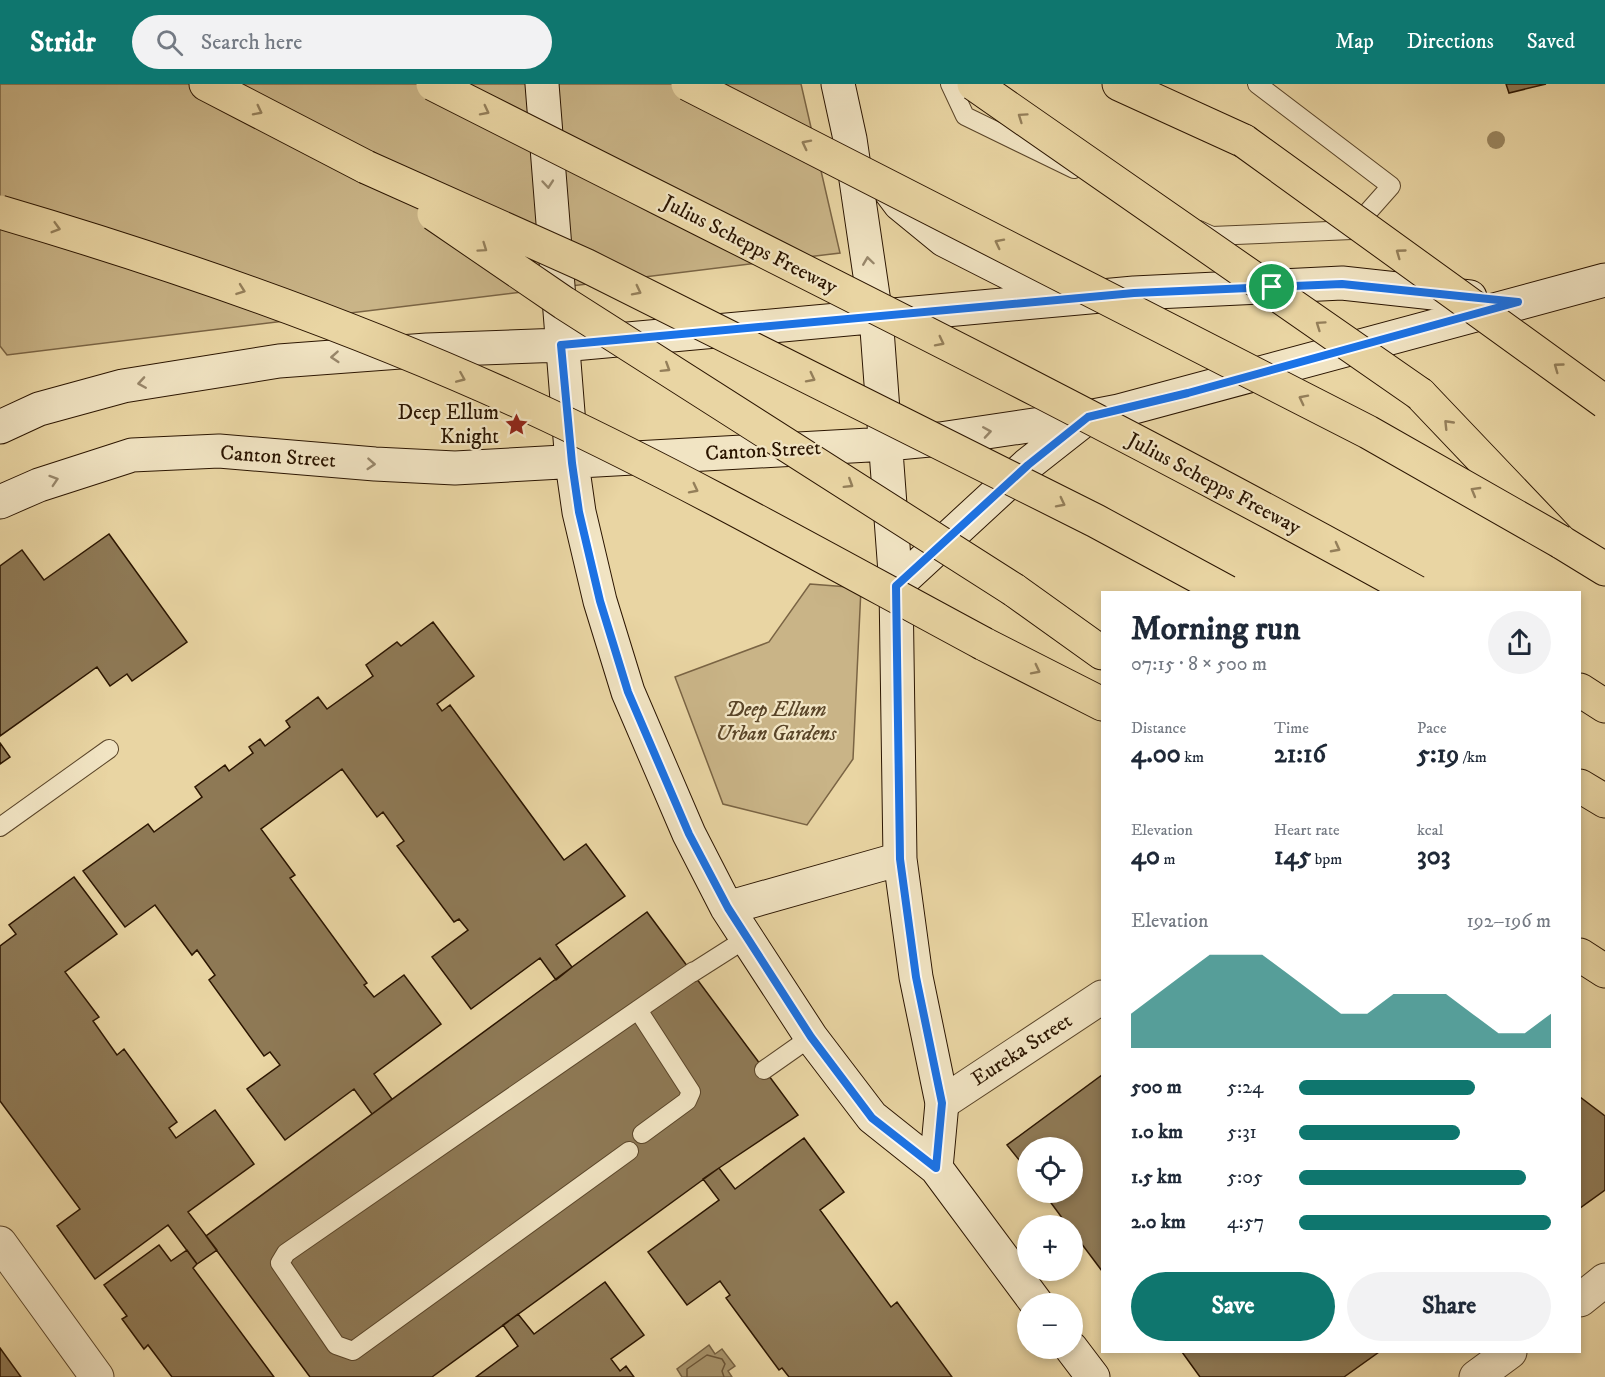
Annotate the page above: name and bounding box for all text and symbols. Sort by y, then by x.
search box [132,15,552,69]
text: Stridr [30,25,96,60]
icon: search [153,26,186,59]
text: Search here [201,29,302,56]
text: Map [1335,29,1374,55]
text: Directions [1407,29,1494,55]
text: Saved [1527,29,1575,55]
one-way arrow [479,103,490,115]
one-way arrow [251,104,262,115]
one-way arrow [1017,113,1028,124]
one-way arrow [802,140,813,152]
one-way arrow [541,180,554,189]
street label: Julius Schepps Freeway [656,189,843,301]
one-way arrow [50,221,61,233]
one-way arrow [994,238,1005,250]
one-way arrow [477,240,488,251]
one-way arrow [1395,249,1406,260]
one-way arrow [863,256,875,265]
pin [1246,261,1297,312]
icon: arrive [1255,270,1288,303]
one-way arrow [235,283,246,296]
one-way arrow [630,283,641,295]
one-way arrow [1315,321,1326,332]
one-way arrow [933,334,944,346]
one-way arrow [331,350,340,363]
one-way arrow [660,361,670,373]
one-way arrow [1553,363,1564,374]
one-way arrow [455,371,466,383]
one-way arrow [805,371,816,383]
one-way arrow [138,376,148,389]
one-way arrow [1299,395,1309,406]
place label: Deep Ellum Knight [398,400,499,450]
place icon: Deep Ellum Knight [504,412,530,438]
one-way arrow [1445,420,1456,431]
street label: Julius Schepps Freeway [1121,426,1306,541]
one-way arrow [982,427,991,439]
street label: Canton Street [704,435,822,467]
street label: Canton Street [219,440,337,474]
one-way arrow [366,457,375,470]
one-way arrow [48,475,59,487]
one-way arrow [842,477,853,488]
one-way arrow [687,482,698,493]
one-way arrow [1470,487,1481,499]
one-way arrow [1054,496,1065,508]
one-way arrow [1330,541,1340,552]
text: Morning run [1131,609,1300,650]
button: share [1488,611,1551,674]
text: 07:15 · 8 × 500 m [1131,652,1267,677]
one-way arrow [1030,663,1041,675]
park label: Deep Ellum Urban Gardens [716,697,837,747]
text: Distance [1131,718,1186,738]
text: Time [1274,718,1309,738]
text: Pace [1417,718,1447,738]
text: 4.00 [1131,738,1181,771]
text: 21:16 [1274,738,1326,771]
text: 5:19 [1417,738,1459,771]
text: km [1181,747,1204,767]
text: /km [1459,747,1487,767]
text: Elevation [1131,820,1193,840]
text: Heart rate [1274,820,1340,840]
text: kcal [1417,820,1443,840]
text: 40 [1131,840,1160,873]
text: 145 [1274,840,1311,873]
text: 303 [1417,840,1450,873]
text: m [1160,849,1175,869]
text: bpm [1311,849,1342,869]
text: Elevation [1131,909,1208,934]
text: 192–196 m [1466,909,1551,934]
street label: Eureka Street [967,1008,1078,1092]
text: 500 m [1131,1075,1182,1100]
text: 5:24 [1227,1075,1264,1100]
text: 1.0 km [1131,1120,1183,1145]
text: 5:31 [1227,1120,1257,1145]
map controls [1017,1137,1083,1359]
button: locate [1017,1137,1083,1203]
text: 1.5 km [1131,1165,1182,1190]
text: 5:05 [1227,1165,1263,1190]
text: 2.0 km [1131,1210,1186,1235]
text: 4:57 [1227,1210,1264,1235]
button: + [1017,1215,1083,1281]
button: Save [1131,1272,1335,1341]
button: Share [1347,1272,1551,1341]
button: − [1017,1293,1083,1359]

